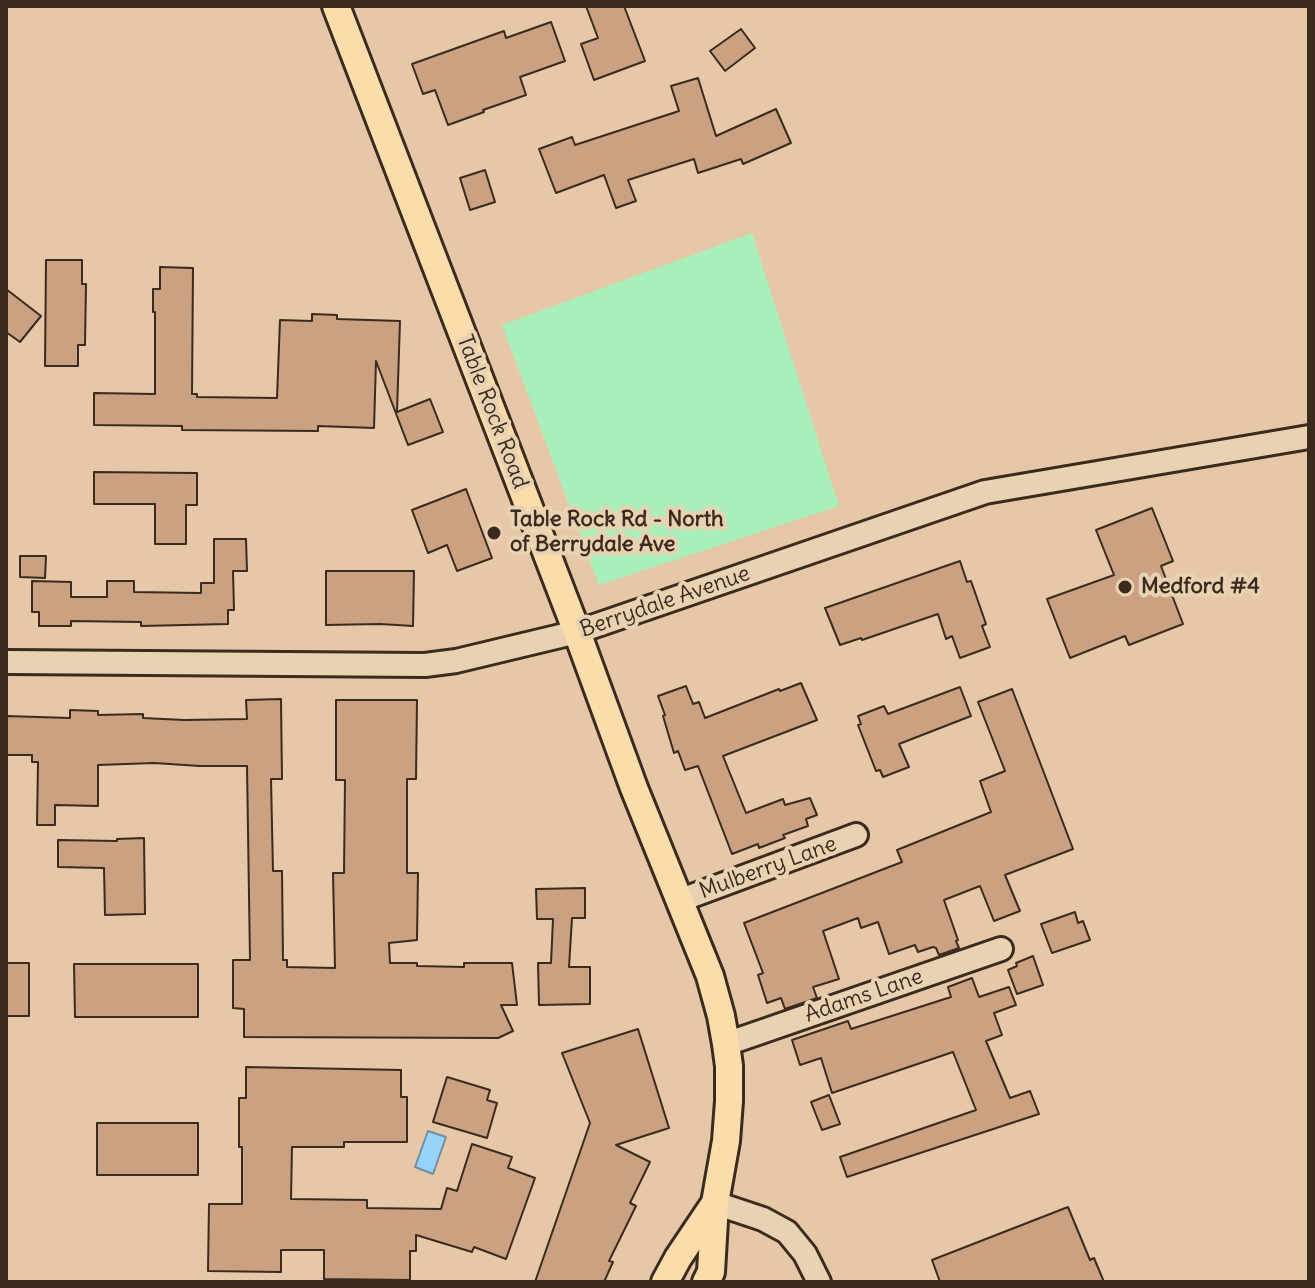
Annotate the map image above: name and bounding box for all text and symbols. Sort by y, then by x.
street label: Table Rock Road [451,332,533,492]
place label: Table Rock Rd - North of Berrydale Ave [510,507,724,558]
marker: Table Rock Rd - North of Berrydale Ave [485,524,503,542]
street label: Berrydale Avenue [577,561,753,643]
place label: Medford #4 [1141,574,1260,600]
marker: Medford #4 [1116,578,1134,596]
street label: Mulberry Lane [696,831,840,905]
street label: Adams Lane [801,963,927,1029]

